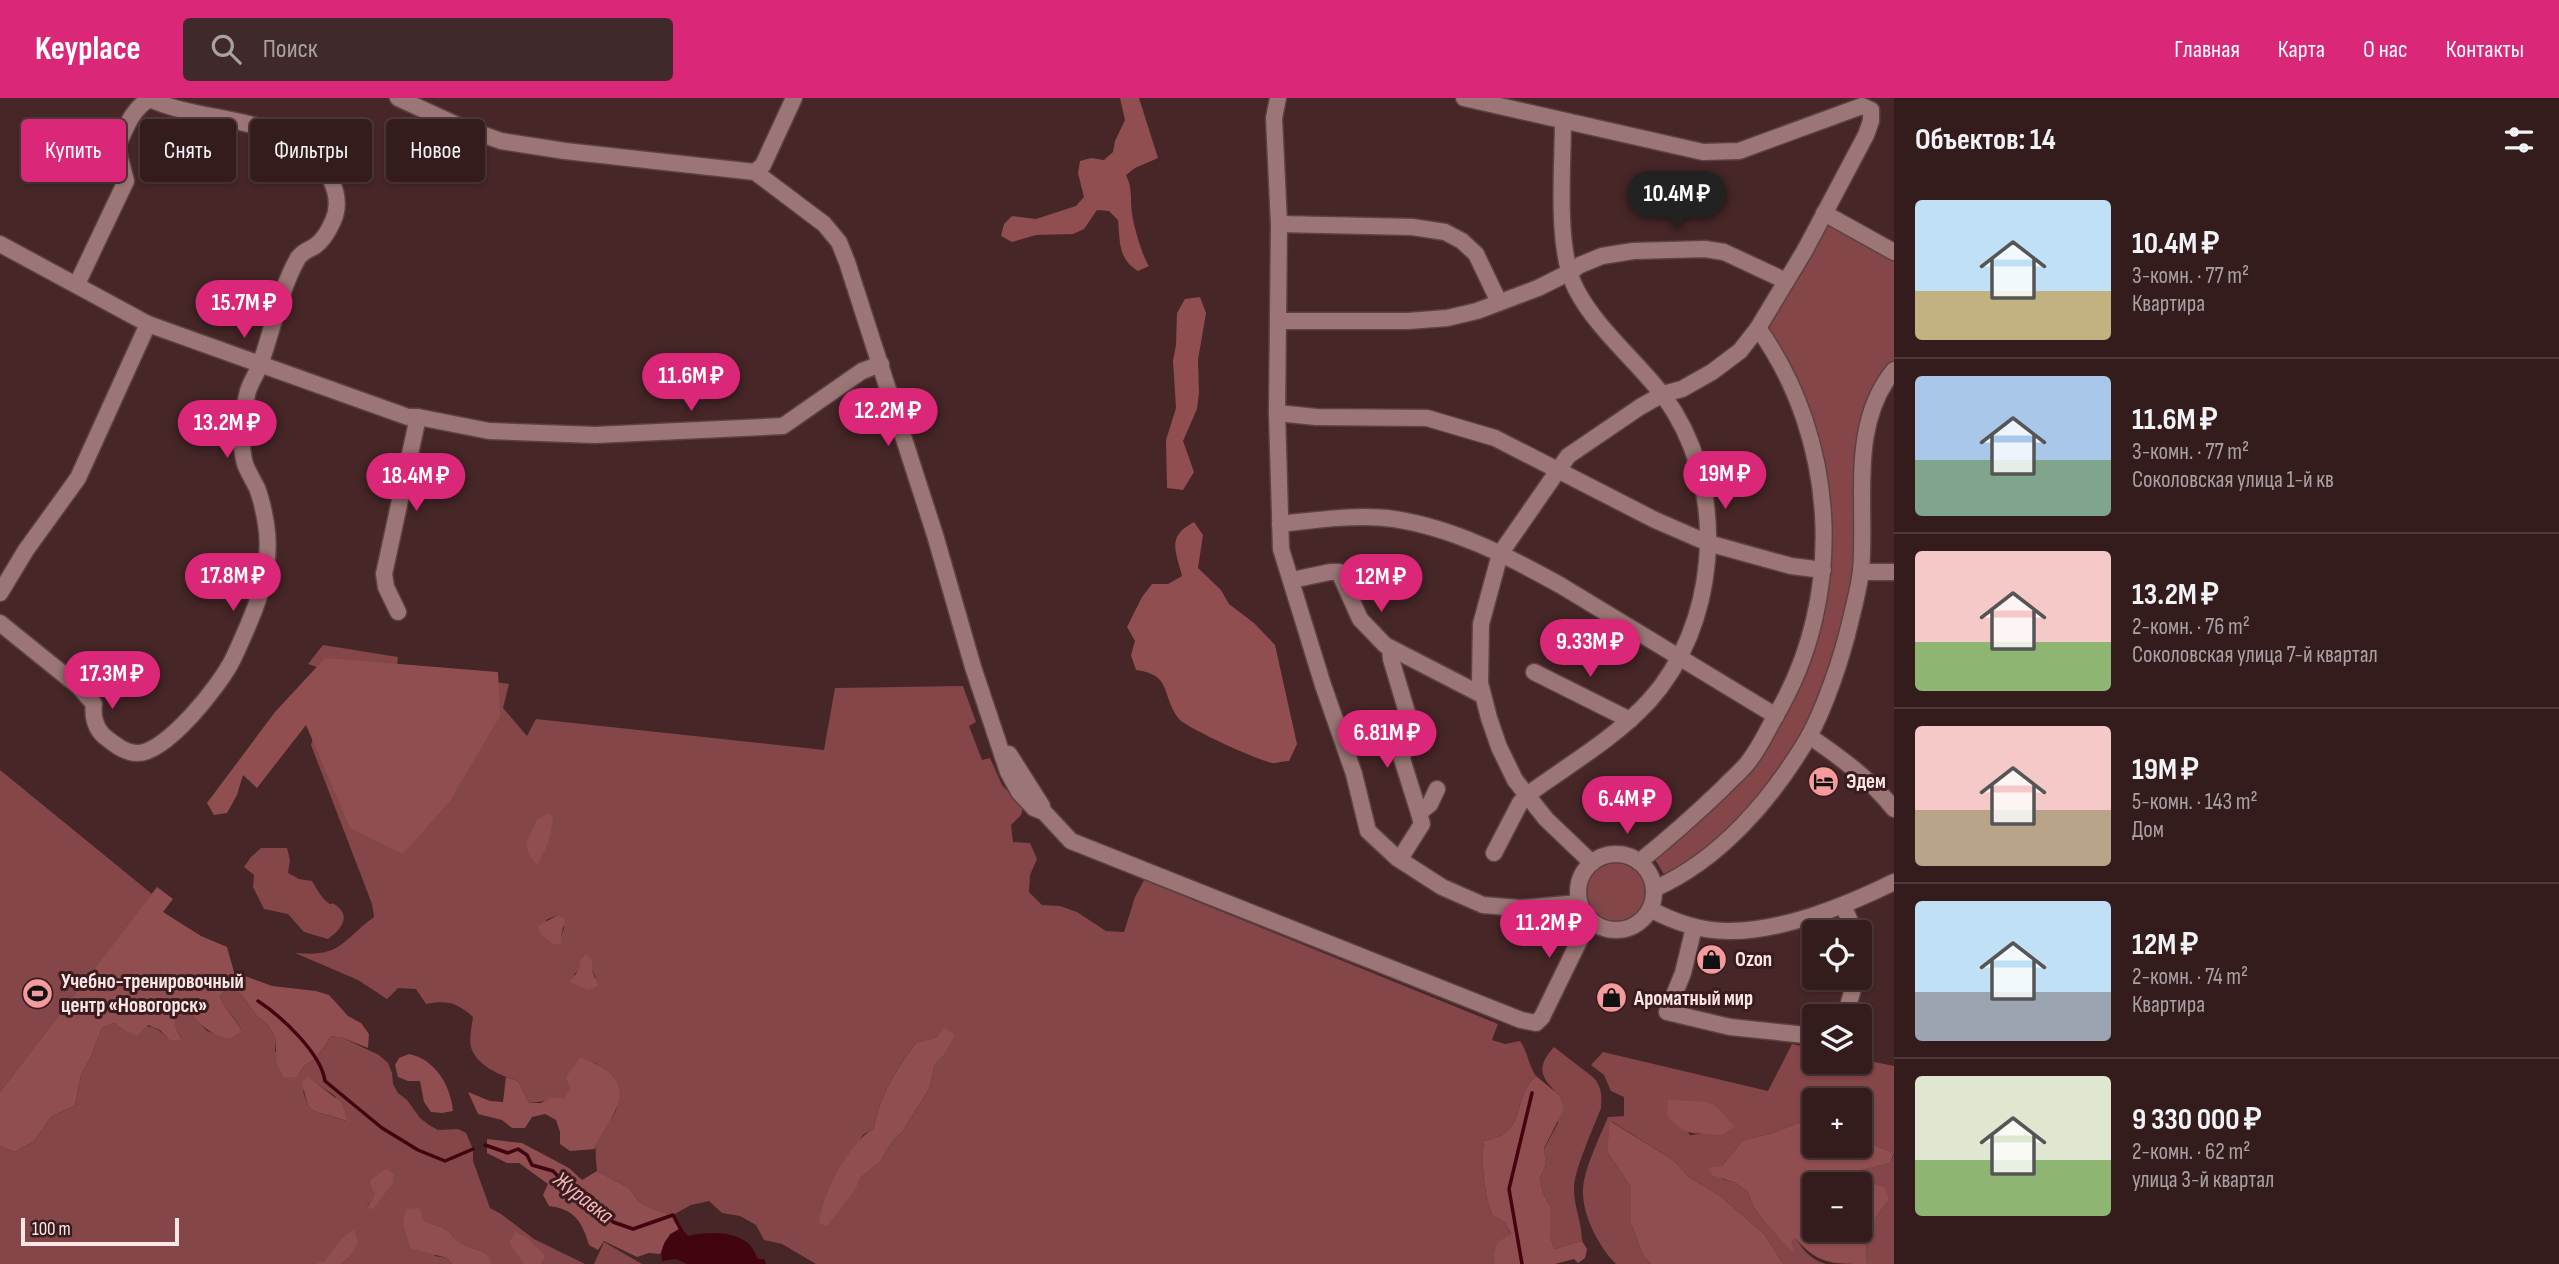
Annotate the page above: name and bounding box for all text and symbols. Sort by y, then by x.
search box [183,18,673,81]
text: Keyplace [35,29,141,69]
icon: search [207,30,245,68]
text: Поиск [263,34,318,65]
text: Главная [2174,35,2240,64]
text: Карта [2278,35,2325,64]
text: О нас [2363,35,2408,64]
text: Контакты [2446,35,2524,64]
chip: Купить [21,119,126,182]
chip: Снять [140,119,236,182]
chip: Фильтры [250,119,372,182]
chip: Новое [386,119,485,182]
icon: filters [2500,121,2538,159]
text: Объектов: 14 [1915,122,2056,158]
pin: 10.4M ₽ [1612,172,1742,231]
text: 10.4M ₽ [1644,180,1711,208]
text: 10.4M ₽ [2132,226,2219,262]
icon: home [1971,228,2055,312]
text: 3-комн. · 77 m² [2132,262,2249,290]
pin: 15.7M ₽ [179,280,309,340]
text: 15.7M ₽ [211,289,277,317]
text: Квартира [2132,290,2205,318]
pin: 11.6M ₽ [626,354,756,413]
text: 11.6M ₽ [658,362,724,390]
pin: 12.2M ₽ [823,388,953,448]
text: 12.2M ₽ [855,397,921,425]
pin: 13.2M ₽ [162,400,292,460]
text: 11.6M ₽ [2132,402,2218,438]
icon: home [1971,404,2055,488]
text: 13.2M ₽ [194,409,260,437]
text: 3-комн. · 77 m² [2132,438,2249,466]
pin: 19M ₽ [1676,452,1774,511]
pin: 18.4M ₽ [351,454,481,513]
text: 19M ₽ [1699,460,1751,488]
text: 18.4M ₽ [382,462,450,490]
text: Соколовская улица 1-й кв [2132,466,2334,494]
pin: 17.8M ₽ [168,554,298,613]
pin: 12M ₽ [1332,554,1430,614]
text: 17.8M ₽ [201,562,265,590]
text: 12M ₽ [1356,563,1406,591]
text: 13.2M ₽ [2132,577,2219,613]
icon: home [1971,579,2055,663]
text: 2-комн. · 76 m² [2132,613,2250,641]
pin: 9.33M ₽ [1525,620,1655,679]
text: 9.33M ₽ [1556,628,1624,656]
text: Соколовская улица 7-й квартал [2132,641,2378,669]
pin: 17.3M ₽ [47,652,177,711]
text: 17.3M ₽ [80,660,144,688]
pin: 6.81M ₽ [1322,710,1452,770]
text: 6.81M ₽ [1353,719,1421,747]
text: 19M ₽ [2132,752,2199,788]
icon: home [1971,754,2055,838]
hotel icon: Эдем [1806,764,1840,798]
place label: Эдем [1846,769,1886,794]
pin: 6.4M ₽ [1570,776,1684,836]
text: 6.4M ₽ [1598,785,1656,813]
text: 5-комн. · 143 m² [2132,788,2258,816]
text: Дом [2132,816,2164,844]
pin: 11.2M ₽ [1484,900,1614,960]
text: 11.2M ₽ [1516,909,1582,937]
map controls [1802,920,1872,1242]
button: locate [1802,920,1872,990]
text: 12M ₽ [2132,927,2198,963]
icon: home [1971,929,2055,1013]
shop icon: Ozon [1695,942,1729,976]
place label: Ozon [1735,947,1772,972]
text: 2-комн. · 74 m² [2132,963,2248,991]
place label: Учебно-тренировочный центр «Новогорск» [61,969,244,1018]
sports icon: Учебно-тренировочный центр «Новогорск» [21,976,55,1010]
shop icon: Ароматный мир [1594,981,1628,1015]
place label: Ароматный мир [1633,986,1753,1011]
text: Квартира [2132,991,2205,1019]
button: layers [1802,1004,1872,1074]
button: + [1802,1088,1872,1158]
text: 9 330 000 ₽ [2132,1102,2262,1138]
icon: home [1971,1104,2055,1188]
text: 2-комн. · 62 m² [2132,1138,2250,1166]
water label: Журавка [547,1165,620,1230]
text: улица 3-й квартал [2132,1166,2274,1194]
button: − [1802,1172,1872,1242]
scale bar [21,1215,178,1247]
text: 100 m [32,1218,71,1241]

